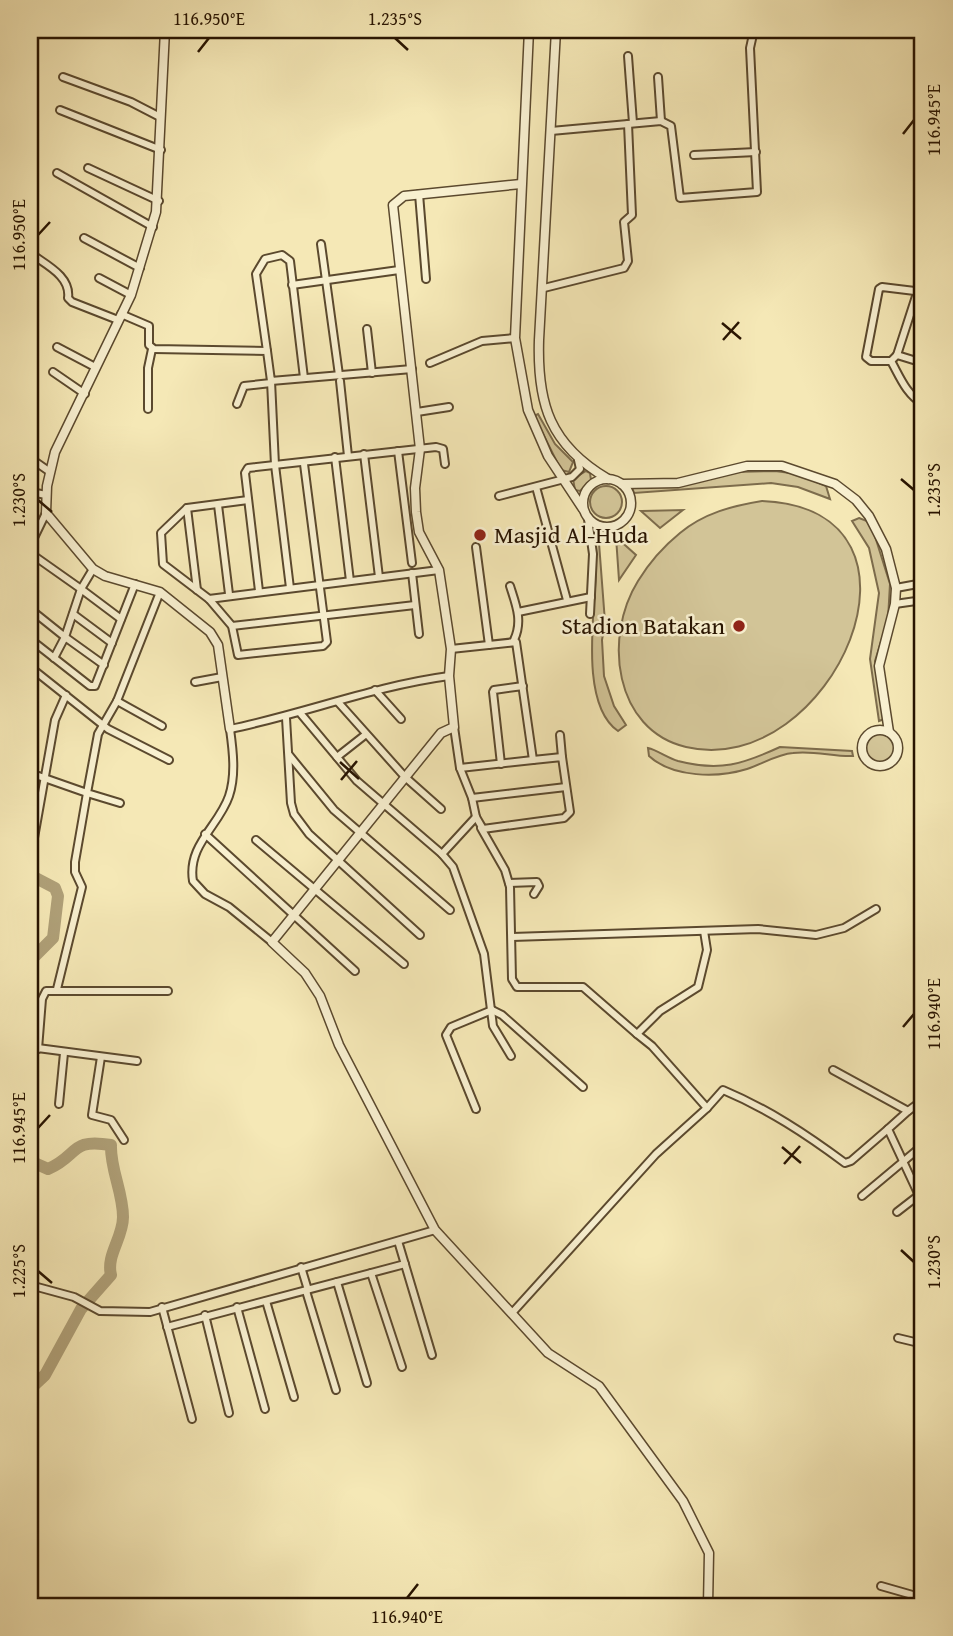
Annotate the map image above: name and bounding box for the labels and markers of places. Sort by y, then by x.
place label: Masjid Al-Huda [494,517,649,552]
marker: Masjid Al-Huda [472,527,488,543]
place label: Stadion Batakan [561,608,726,643]
marker: Stadion Batakan [731,618,747,634]

